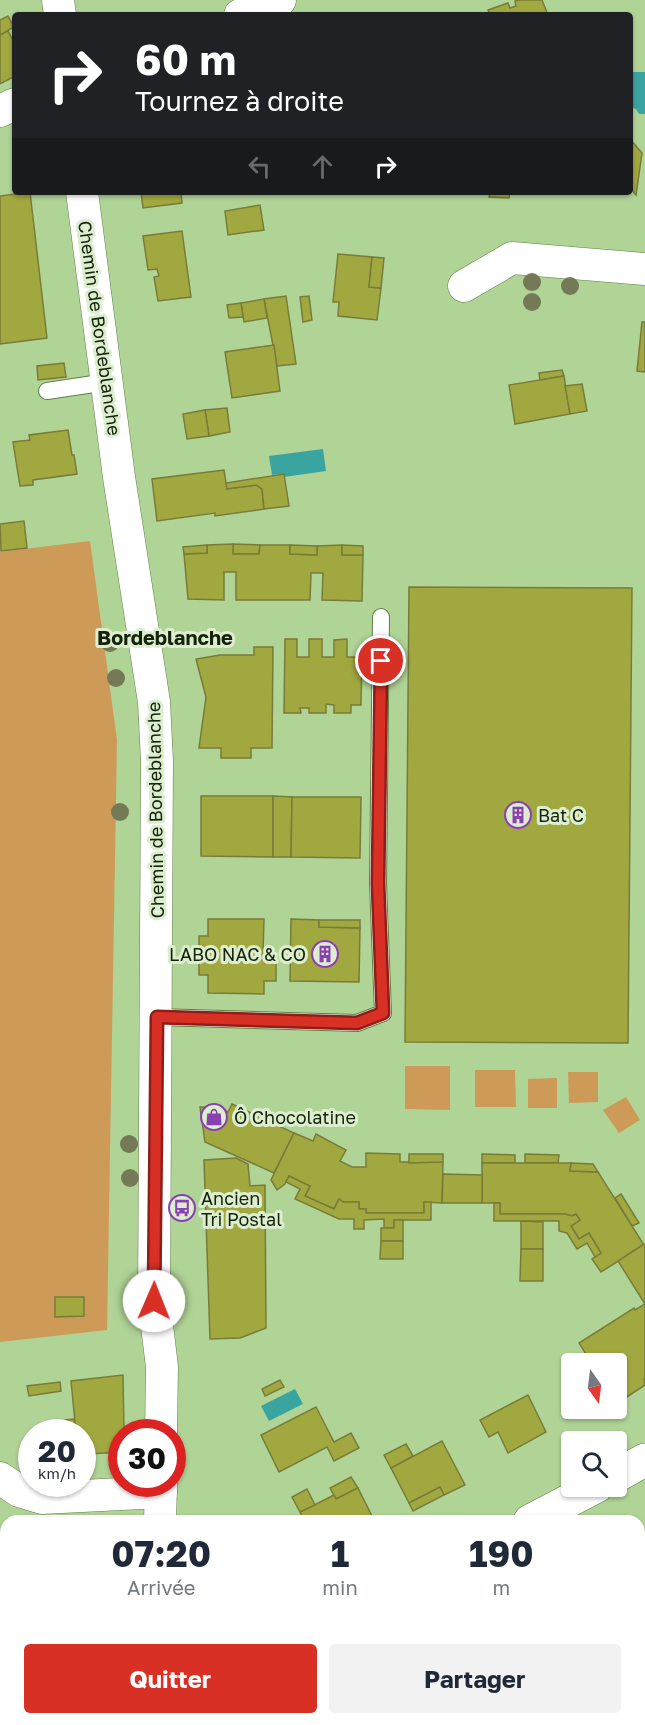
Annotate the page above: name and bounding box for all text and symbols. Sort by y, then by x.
text: 60 m [135,34,236,84]
icon: right [36,36,114,114]
text: Tournez à droite [135,85,344,117]
icon: left [243,150,276,183]
icon: ahead [306,150,339,183]
icon: right [369,150,402,183]
street label: Chemin de Bordeblanche [74,219,126,437]
district label: Bordeblanche [97,625,233,649]
pin [355,635,406,686]
icon: arrive [364,644,397,677]
street label: Chemin de Bordeblanche [142,701,168,919]
building icon: Bat C [503,800,533,830]
place label: Bat C [538,804,584,826]
building icon: LABO NAC & CO [310,939,340,969]
place label: LABO NAC & CO [169,943,306,965]
shop icon: Ô Chocolatine [199,1102,229,1132]
place label: Ô Chocolatine [234,1106,356,1128]
place label: Ancien Tri Postal [201,1187,282,1230]
bus stop icon: Ancien Tri Postal [167,1193,197,1223]
position arrow [122,1269,186,1333]
north arrow [561,1353,627,1419]
map controls [561,1353,627,1497]
speed limit sign: 30 [108,1419,186,1497]
button: search [561,1431,627,1497]
text: 20 [38,1433,76,1469]
text: km/h [38,1464,76,1482]
text: 07:20 [111,1532,211,1575]
text: 1 [331,1532,349,1575]
text: 190 [469,1532,534,1575]
text: Arrivée [127,1575,195,1599]
text: min [322,1575,358,1599]
text: m [492,1575,510,1599]
button: Quitter [24,1644,317,1713]
button: Partager [329,1644,621,1713]

